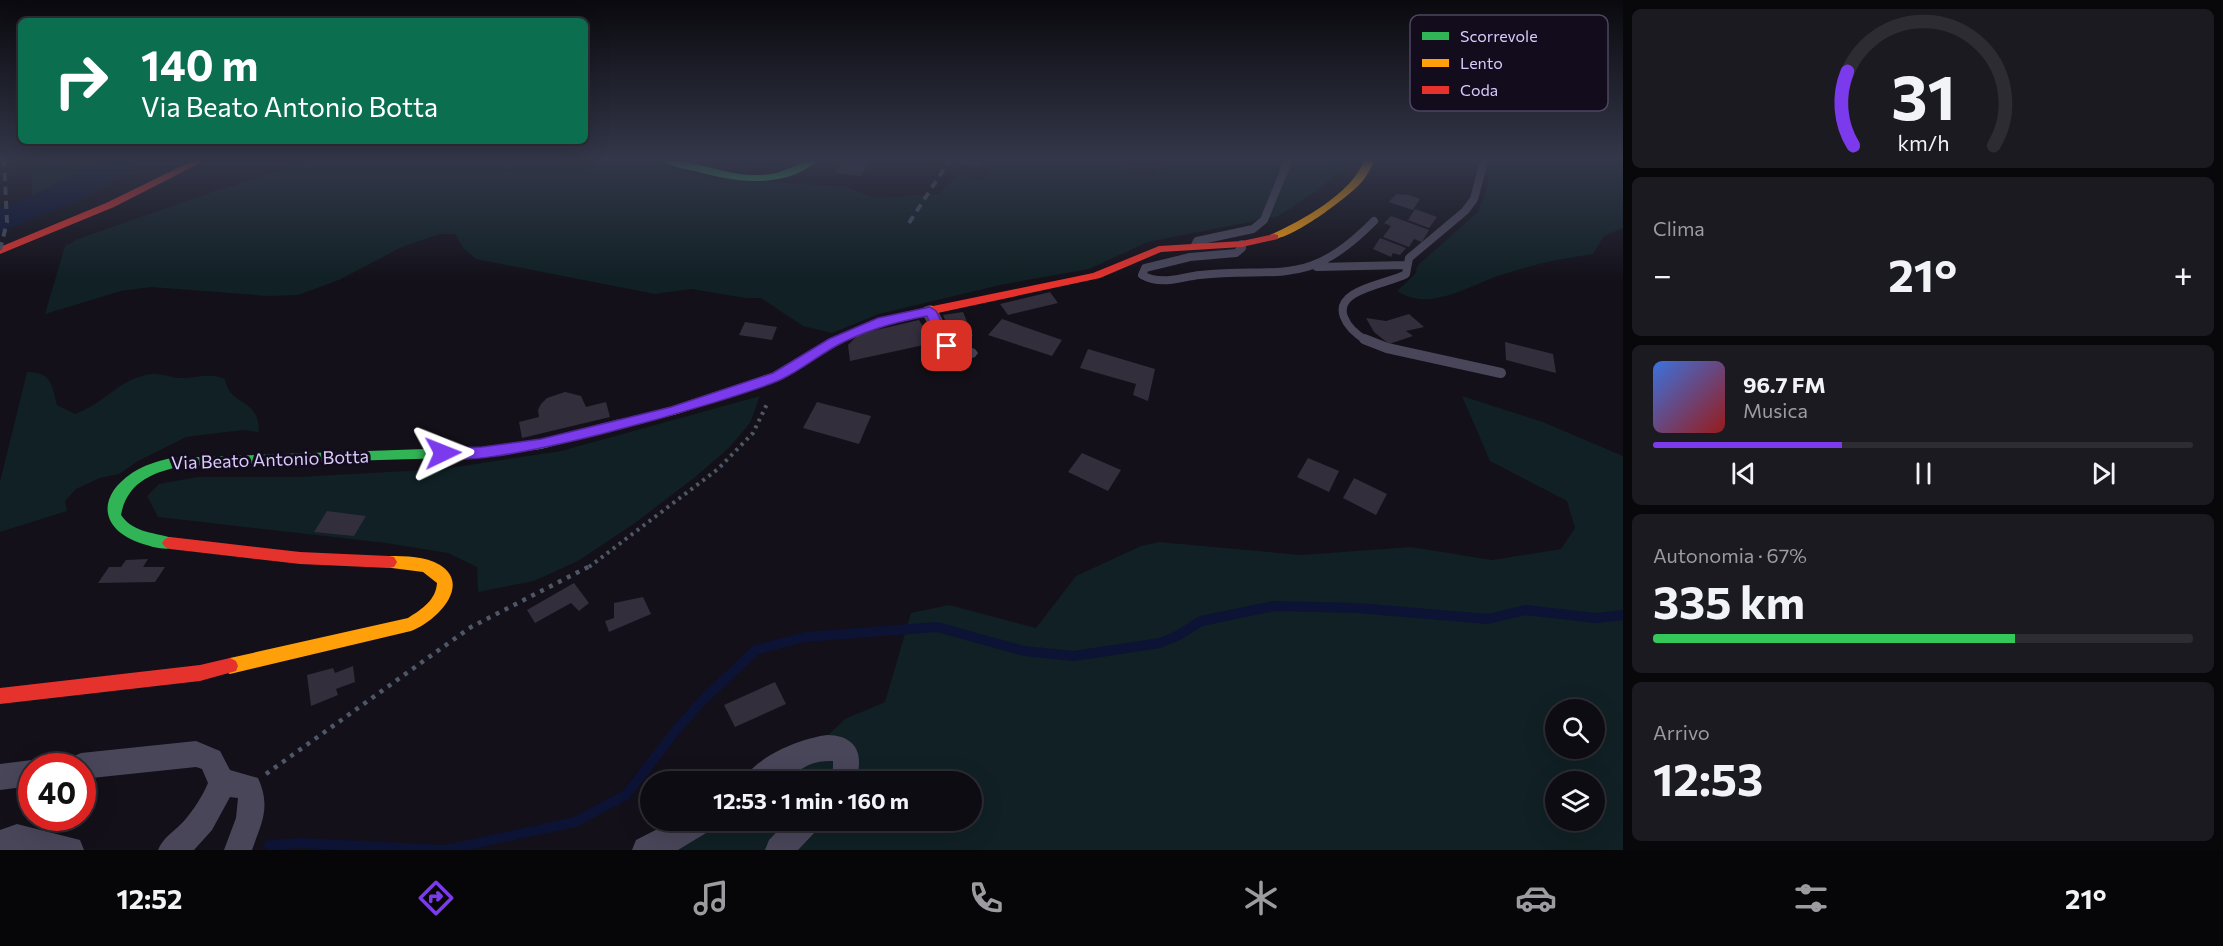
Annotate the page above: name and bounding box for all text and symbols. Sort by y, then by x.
legend [1410,15,1608,111]
text: Scorrevole [1460,26,1538,45]
text: 140 m [141,38,258,90]
icon: right [42,42,120,120]
text: Lento [1460,53,1503,72]
text: 31 [1891,57,1955,133]
text: Coda [1460,80,1498,99]
text: Via Beato Antonio Botta [141,90,438,123]
text: km/h [1897,129,1949,155]
text: Clima [1653,216,1705,240]
text: 21° [1888,246,1957,301]
text: − [1653,253,1672,294]
text: + [2174,253,2193,294]
pin [921,320,972,371]
icon: arrive [930,329,963,362]
text: 96.7 FM [1743,371,1826,398]
text: Musica [1743,398,1808,422]
position arrow [411,421,475,485]
street label: Via Beato Antonio Botta [171,445,369,473]
icon: previous [1727,457,1760,490]
icon: pause [1907,457,1940,490]
icon: next [2087,457,2120,490]
text: Autonomia · 67% [1653,543,1807,567]
text: 335 km [1653,573,1805,628]
map controls [1545,699,1605,831]
button: search [1545,699,1605,759]
text: Arrivo [1653,720,1710,744]
text: 12:53 [1653,750,1763,805]
speed limit sign: 40 [18,753,96,831]
button: layers [1545,771,1605,831]
text: 12:53 · 1 min · 160 m [713,787,909,814]
icon: directions [415,877,457,919]
icon: music [690,877,732,919]
icon: phone [965,877,1007,919]
icon: climate [1240,877,1282,919]
icon: car [1515,877,1557,919]
icon: filters [1790,877,1832,919]
text: 12:52 [116,882,182,915]
text: 21° [2065,882,2106,915]

